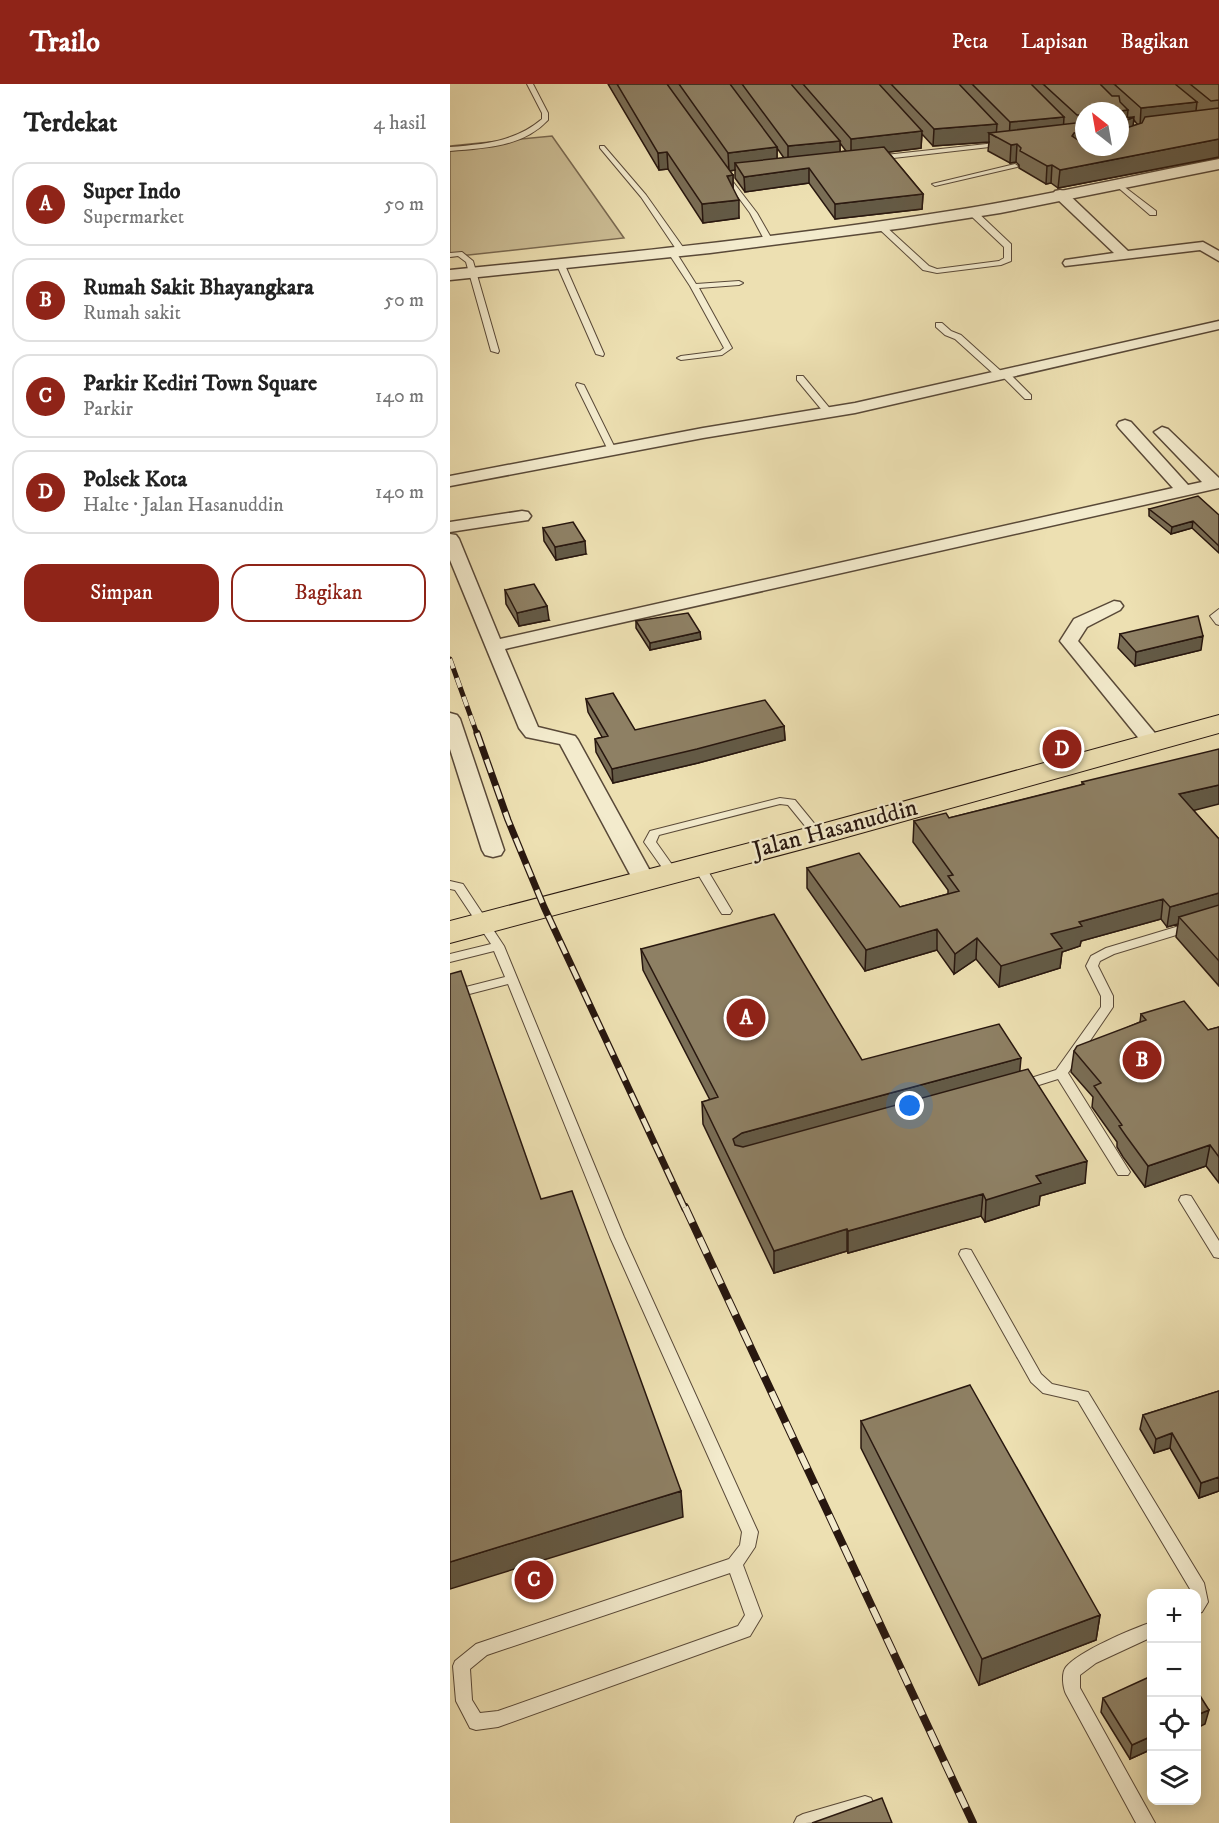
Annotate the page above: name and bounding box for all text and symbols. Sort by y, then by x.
text: Trailo [30,25,100,60]
text: Peta [952,29,988,55]
text: Lapisan [1021,29,1088,55]
text: Bagikan [1121,29,1189,55]
north arrow [1075,102,1129,156]
text: Terdekat [24,107,117,140]
text: 4 hasil [373,111,426,136]
text: Super Indo [83,178,180,205]
text: A [39,192,52,217]
text: 50 m [384,192,424,217]
text: Supermarket [83,205,184,230]
text: Rumah Sakit Bhayangkara [83,274,314,301]
text: B [39,288,52,313]
text: 50 m [384,288,424,313]
text: Rumah sakit [83,301,181,326]
text: Parkir Kediri Town Square [83,370,317,397]
text: C [39,384,52,409]
text: 140 m [375,384,424,409]
text: Parkir [83,397,133,422]
text: Polsek Kota [83,466,187,493]
text: D [38,480,53,505]
text: 140 m [375,480,424,505]
text: Halte · Jalan Hasanuddin [83,493,284,518]
button: Simpan [24,564,219,622]
button: Bagikan [231,564,426,622]
pin: D [1042,726,1082,772]
street label: Jalan Hasanuddin [747,792,921,866]
pin: A [726,996,766,1040]
pin: B [1122,1038,1162,1082]
your location [895,1091,924,1120]
pin: C [514,1558,554,1602]
map controls [1147,1589,1201,1805]
button: + [1147,1589,1201,1643]
button: − [1147,1643,1201,1697]
button: locate [1147,1697,1201,1751]
button: layers [1147,1751,1201,1805]

